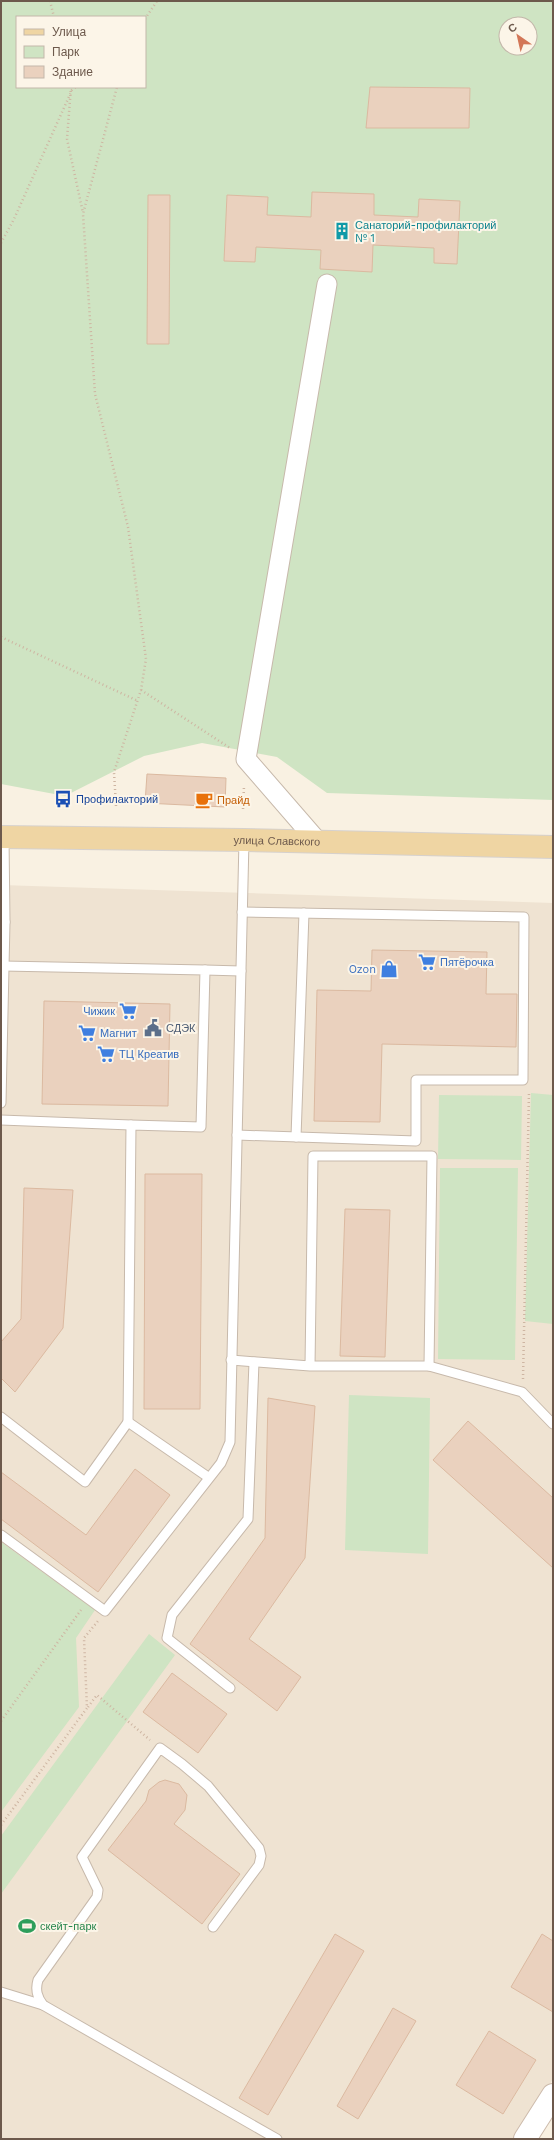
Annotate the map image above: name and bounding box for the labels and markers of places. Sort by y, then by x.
place label: Санаторий-профилакторий № 1 [355,219,496,245]
building icon: Санаторий-профилакторий № 1 [332,221,352,241]
bus stop icon: Профилакторий [53,789,73,809]
cafe icon: Прайд [194,790,214,810]
place label: Профилакторий [76,793,158,806]
place label: Прайд [217,794,250,807]
supermarket icon: Пятёрочка [417,952,437,972]
place label: Пятёрочка [440,956,495,969]
shop icon: Ozon [379,959,399,979]
place label: Ozon [349,963,376,976]
supermarket icon: Чижик [118,1001,138,1021]
place label: Чижик [83,1005,115,1018]
public building icon: СДЭК [143,1018,163,1038]
place label: СДЭК [166,1022,196,1035]
supermarket icon: Магнит [77,1023,97,1043]
place label: Магнит [100,1027,137,1040]
supermarket icon: ТЦ Креатив [96,1044,116,1064]
place label: ТЦ Креатив [119,1048,179,1061]
sports icon: скейт-парк [17,1916,37,1936]
place label: скейт-парк [40,1920,97,1933]

